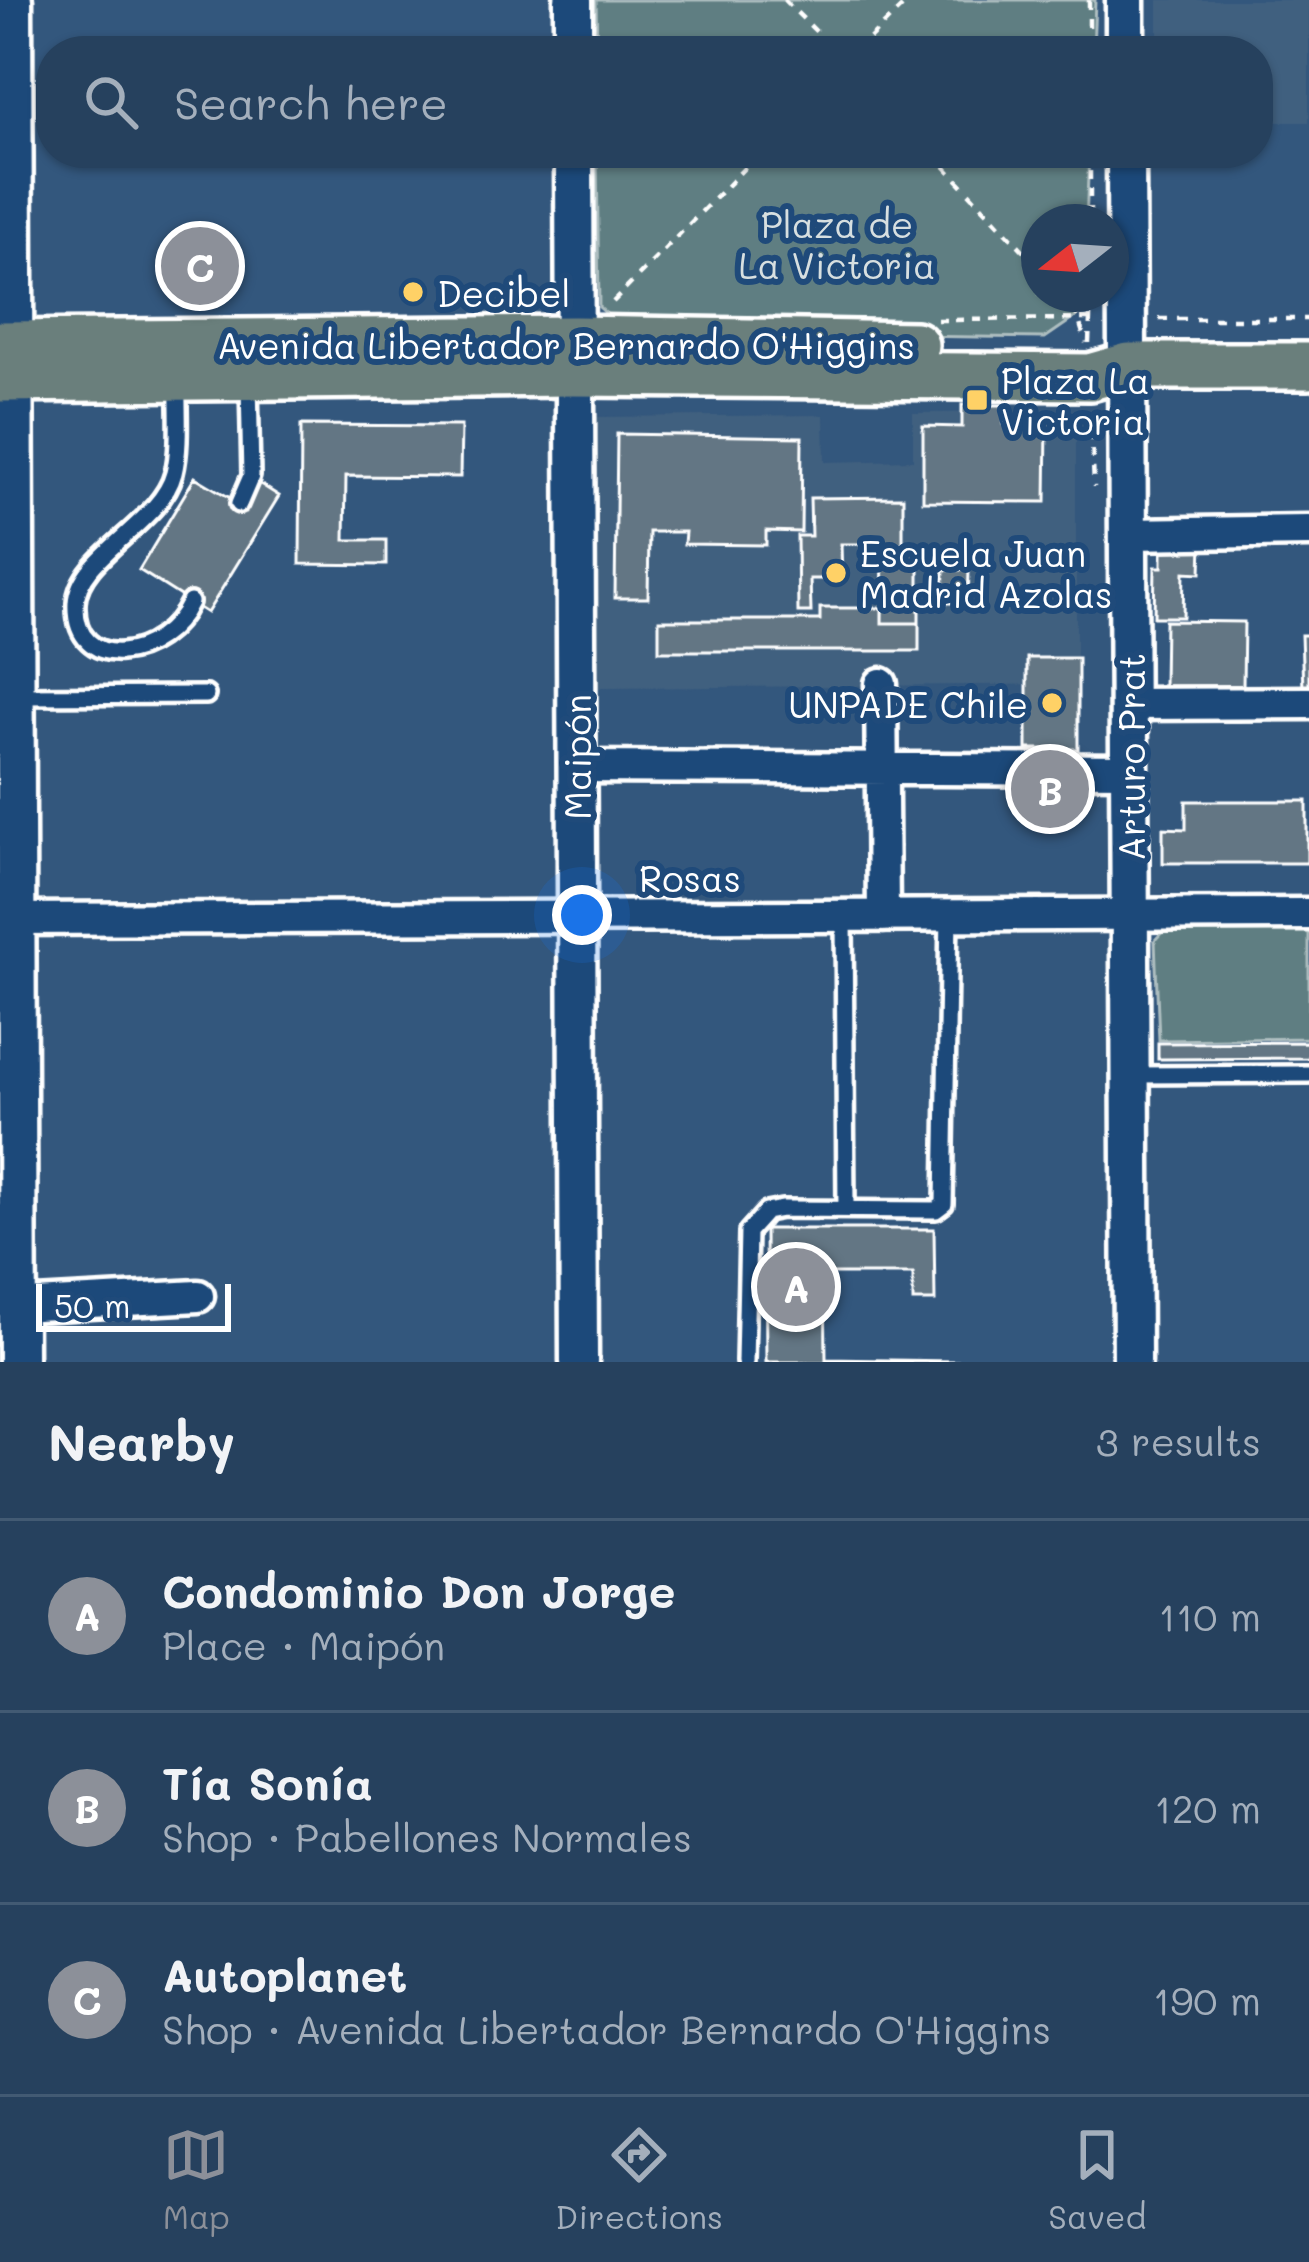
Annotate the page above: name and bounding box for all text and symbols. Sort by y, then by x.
search box [36,36,1273,168]
icon: search [78,69,144,135]
text: Search here [174,73,448,131]
park label: Plaza de La Victoria [739,200,935,288]
north arrow [1021,204,1129,312]
pin: C [161,221,239,311]
place label: Decibel [437,269,570,316]
marker: Decibel [400,279,426,305]
street label: Avenida Libertador Bernardo O'Higgins [217,321,915,368]
place label: Plaza La Victoria [1001,356,1150,444]
marker: Plaza La Victoria [964,387,990,413]
place label: Escuela Juan Madrid Azolas [860,529,1113,617]
marker: Escuela Juan Madrid Azolas [823,560,849,586]
street label: Arturo Prat [1107,653,1154,861]
place label: UNPADE Chile [788,680,1028,727]
marker: UNPADE Chile [1039,690,1065,716]
street label: Maipón [553,694,600,820]
pin: B [1011,744,1089,834]
street label: Rosas [639,854,741,901]
your location [552,885,612,945]
pin: A [757,1242,835,1332]
scale bar [36,1278,231,1331]
text: 50 m [54,1283,130,1326]
text: Nearby [48,1407,235,1474]
text: 3 results [1096,1415,1261,1466]
text: Condominio Don Jorge [162,1561,676,1619]
text: A [73,1590,101,1641]
text: 110 m [1159,1590,1261,1641]
text: Place · Maipón [162,1619,445,1670]
text: Tía Sonía [162,1753,373,1811]
text: B [74,1782,100,1833]
text: 120 m [1154,1782,1261,1833]
text: Shop · Pabellones Normales [162,1811,692,1862]
text: Autoplanet [162,1945,407,2003]
text: C [73,1974,101,2025]
text: 190 m [1153,1974,1261,2025]
text: Shop · Avenida Libertador Bernardo O'Higgins [162,2003,1051,2054]
tab: Map [163,2122,230,2237]
tab: Directions [555,2122,723,2237]
tab: Saved [1048,2122,1146,2237]

